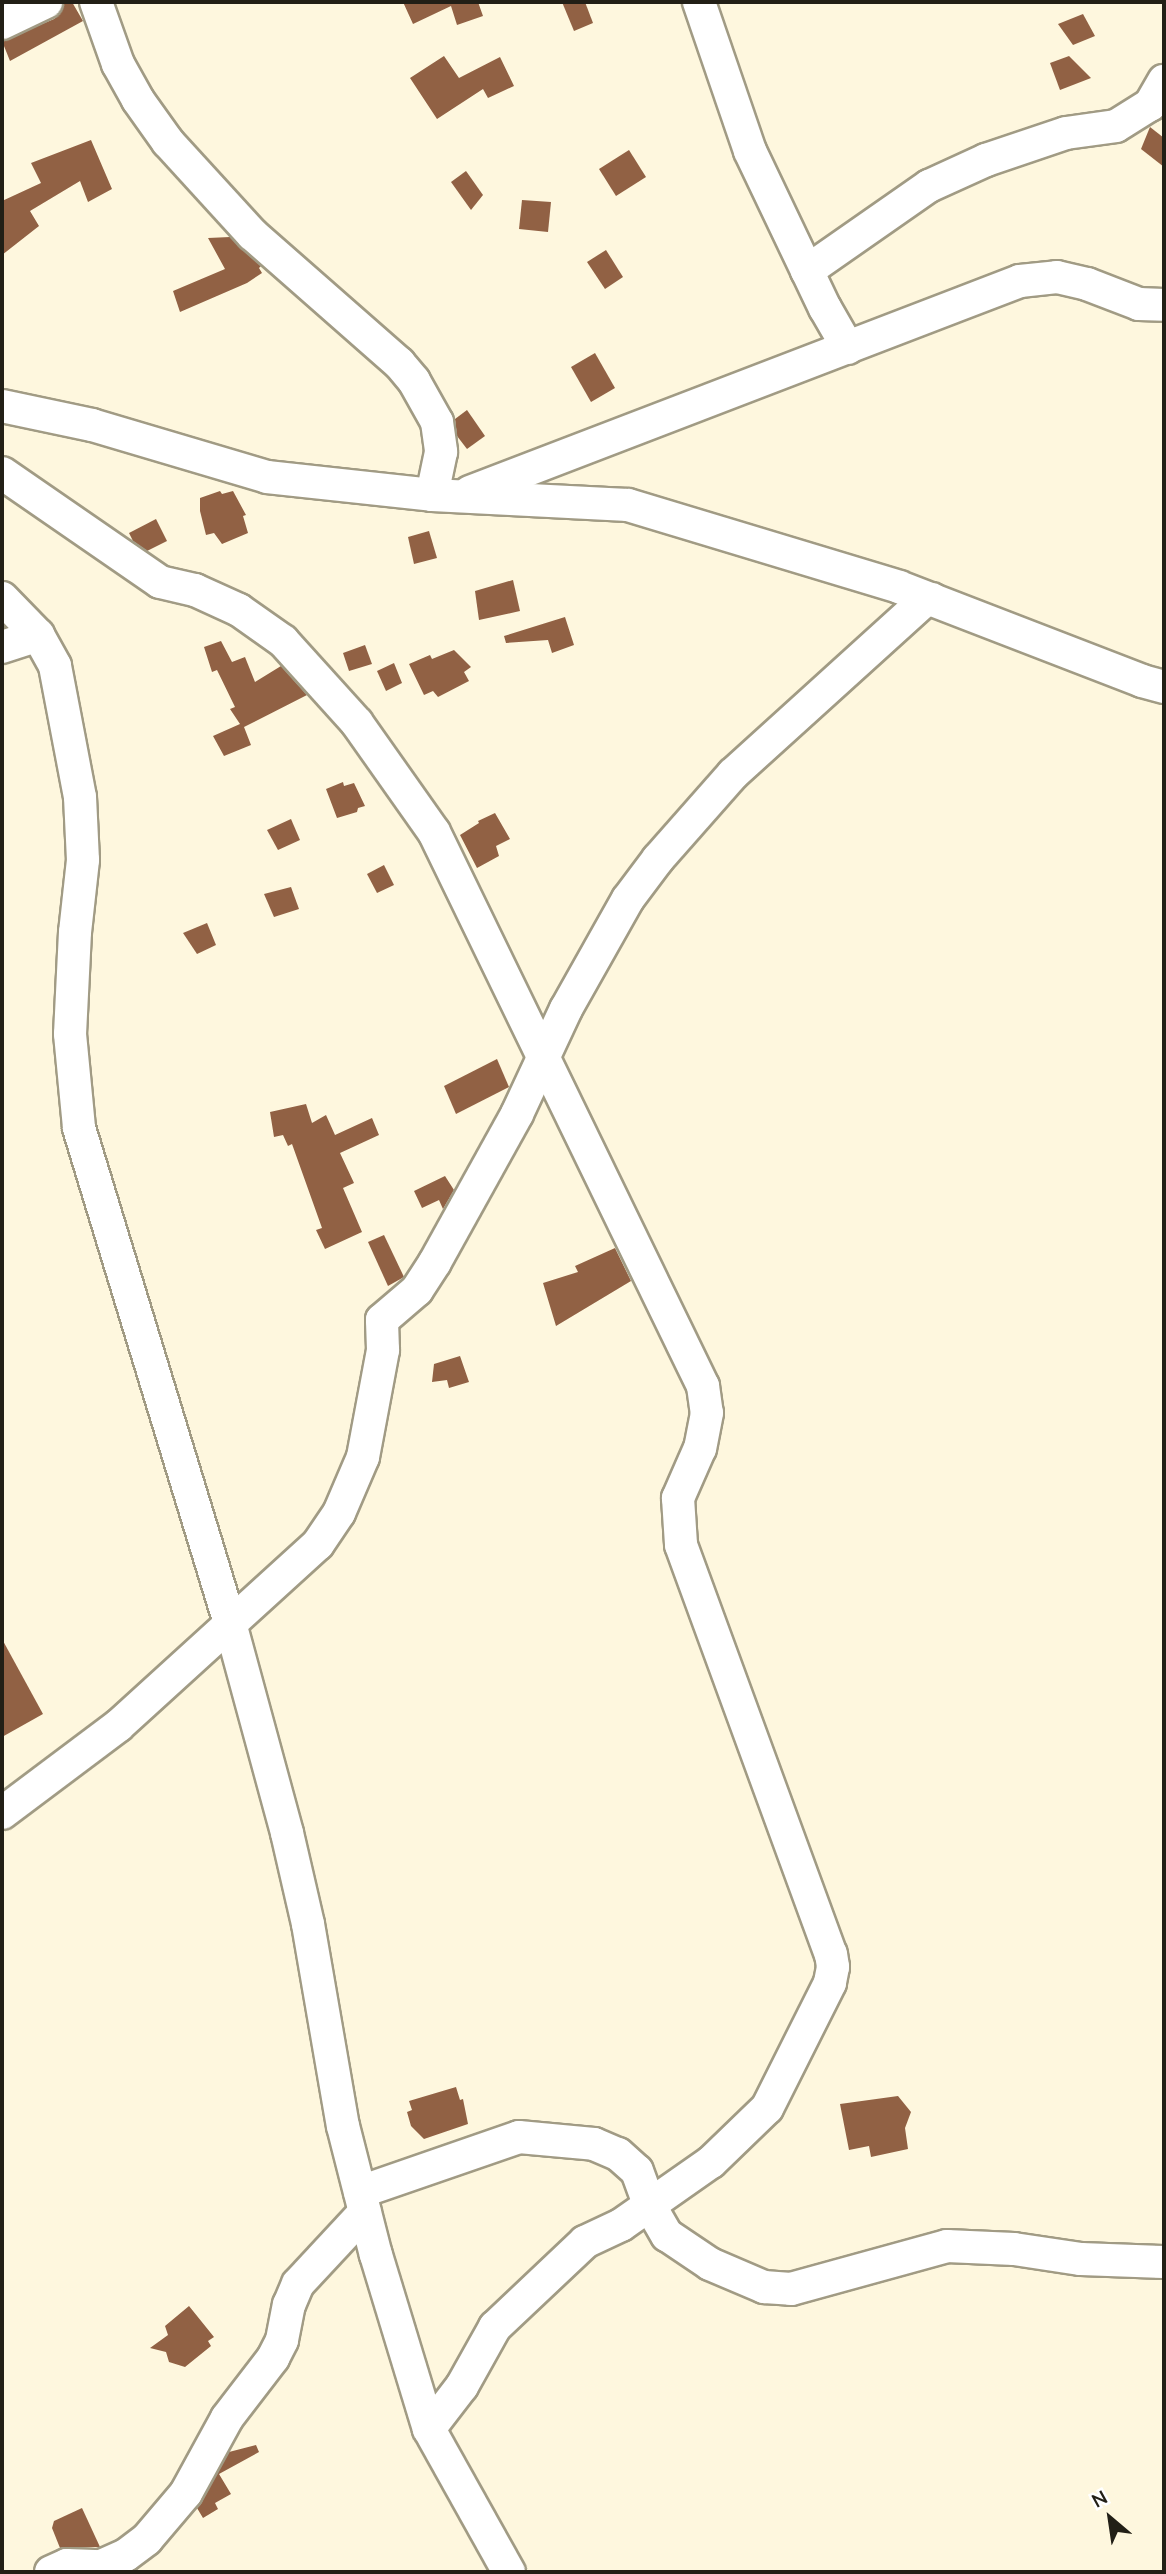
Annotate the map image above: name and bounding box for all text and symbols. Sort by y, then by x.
north arrow [1075,2483,1145,2553]
text: N [1087,2485,1112,2514]

